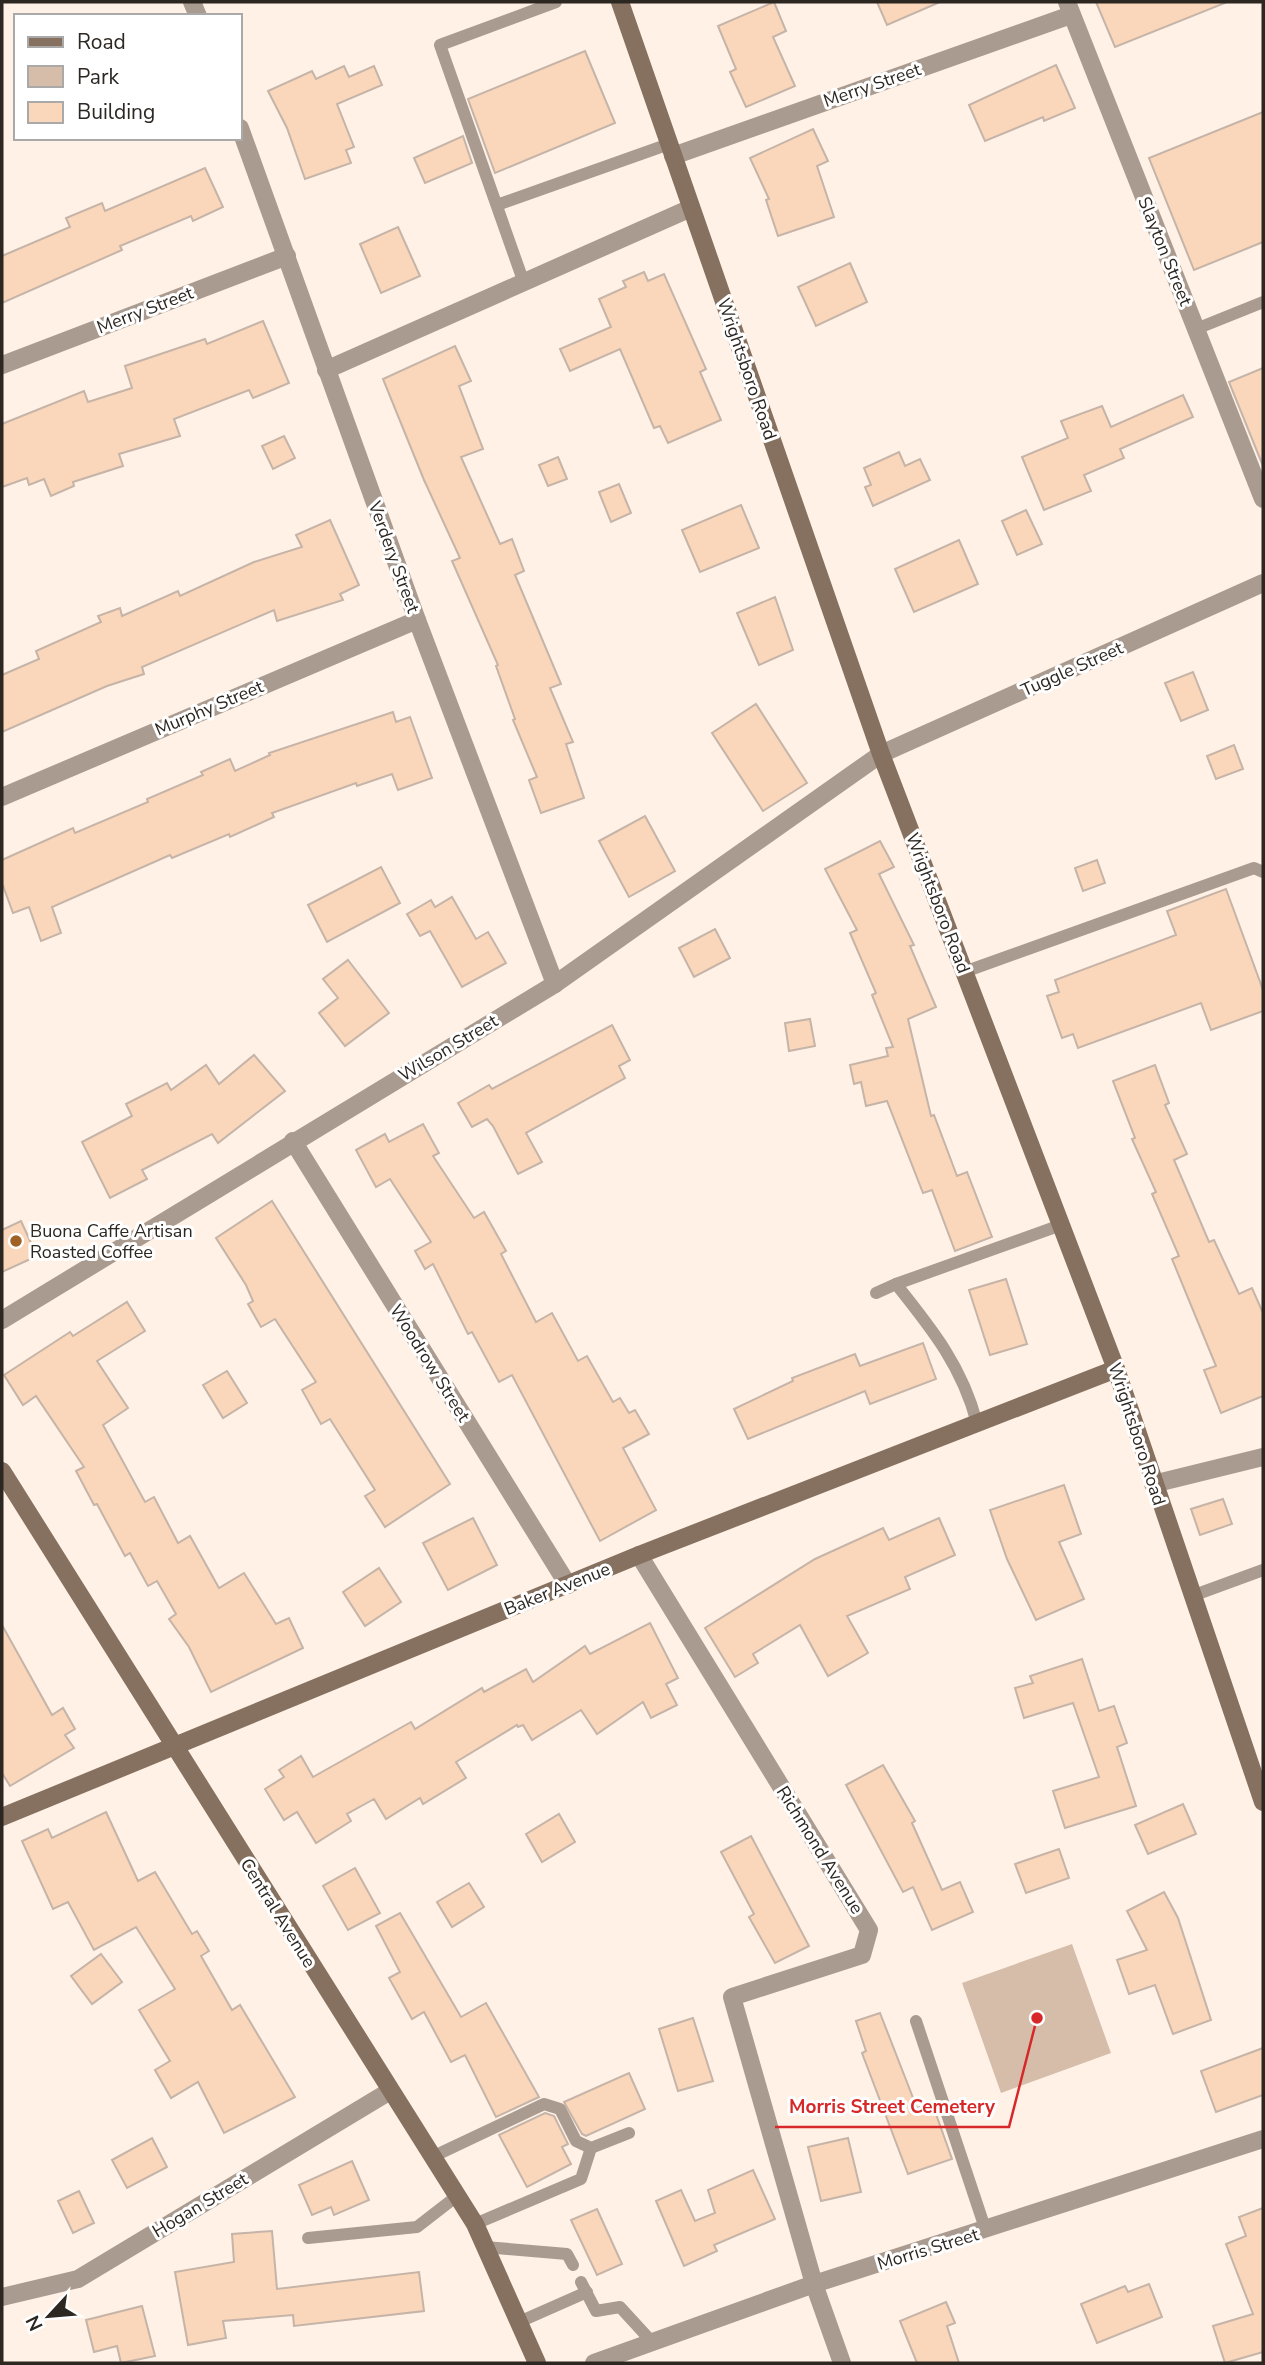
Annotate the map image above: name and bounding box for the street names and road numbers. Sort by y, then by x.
street label: Merry Street [820,57,924,113]
street label: Slayton Street [1132,193,1198,310]
street label: Merry Street [93,280,197,339]
street label: Wrightsboro Road [711,295,783,443]
street label: Verdery Street [362,497,426,617]
street label: Tuggle Street [1017,636,1127,702]
street label: Murphy Street [151,674,268,742]
street label: Wrightsboro Road [900,829,976,977]
street label: Wilson Street [394,1009,503,1087]
street label: Woodrow Street [384,1300,476,1427]
street label: Wrightsboro Road [1103,1360,1171,1508]
street label: Baker Avenue [500,1557,614,1621]
street label: Richmond Avenue [771,1781,869,1919]
street label: Central Avenue [235,1854,321,1972]
street label: Hogan Street [148,2167,253,2243]
street label: Morris Street [874,2222,982,2276]

